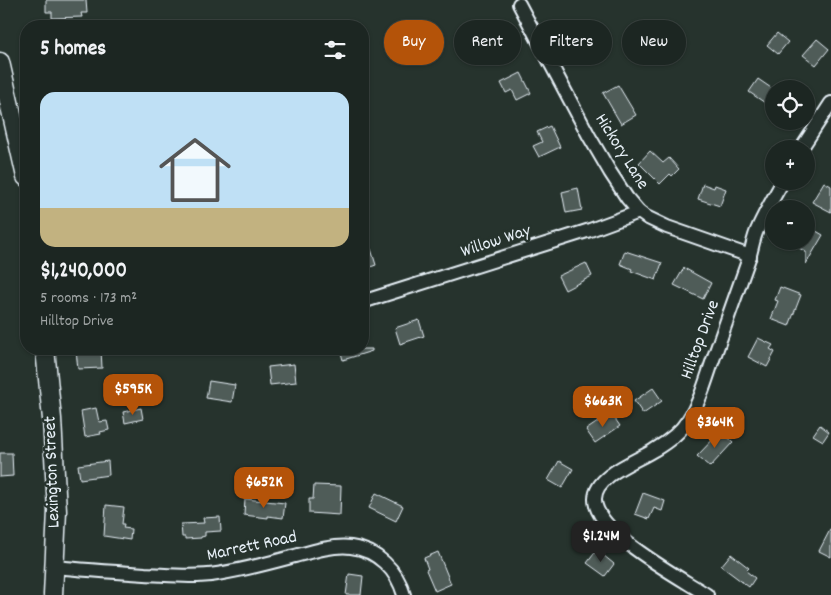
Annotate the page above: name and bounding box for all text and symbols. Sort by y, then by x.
chip: Buy [384,20,444,65]
chip: Rent [454,20,521,65]
chip: Filters [531,20,612,65]
chip: New [622,20,686,65]
text: 5 homes [40,35,106,65]
icon: filters [321,36,349,64]
map controls [765,80,815,250]
button: locate [765,80,815,130]
street label: Hickory Lane [588,109,654,195]
icon: home [150,125,240,215]
button: + [765,140,815,190]
button: − [765,200,815,250]
street label: Willow Way [458,219,535,265]
text: $1,240,000 [40,257,127,287]
text: 5 rooms · 173 m² [40,287,137,310]
street label: Hilltop Drive [675,297,727,383]
text: Hilltop Drive [40,310,114,333]
pin: $595K [98,374,168,416]
text: $595K [114,378,152,401]
pin: $663K [568,386,638,428]
text: $663K [584,390,622,413]
pin: $364K [680,406,750,449]
text: $364K [696,411,734,434]
street label: Lexington Street [39,415,67,529]
pin: $652K [229,466,299,509]
text: $652K [245,471,283,494]
pin: $1.24M [560,520,642,563]
street label: Marrett Road [205,525,299,569]
text: $1.24M [582,525,620,548]

